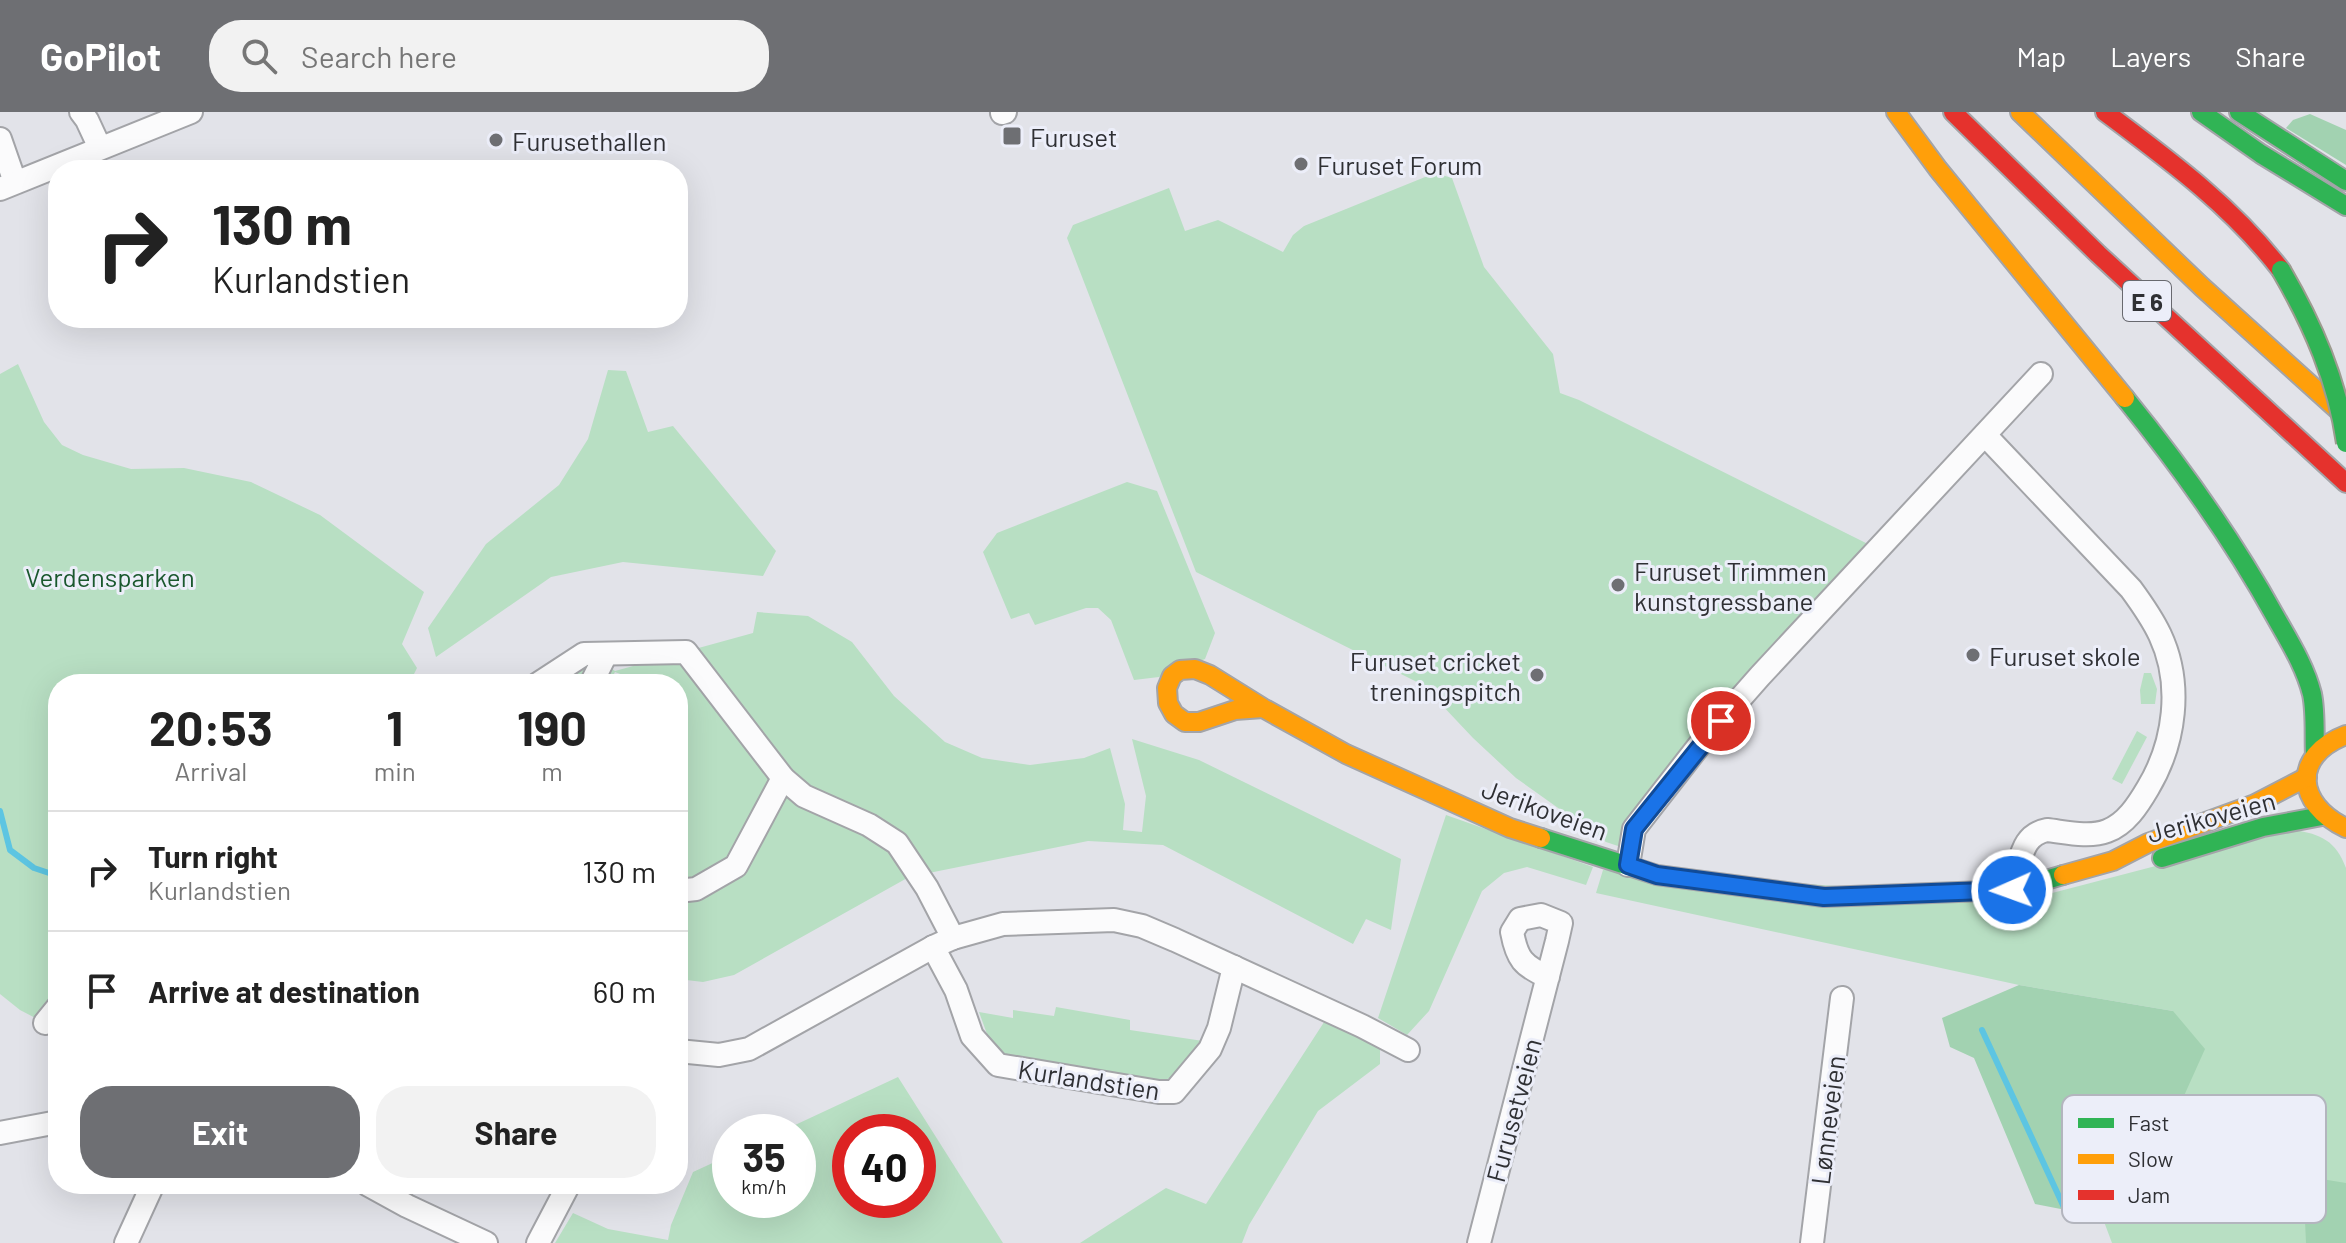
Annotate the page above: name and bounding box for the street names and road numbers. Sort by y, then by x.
road number: E 6 [2123,281,2171,321]
street label: Jerikoveien [1478,772,1612,846]
street label: Jerikoveien [2144,784,2278,848]
street label: Furusetveien [1479,1035,1547,1185]
street label: Kurlandstien [1016,1053,1162,1105]
street label: Lønneveien [1804,1054,1850,1186]

